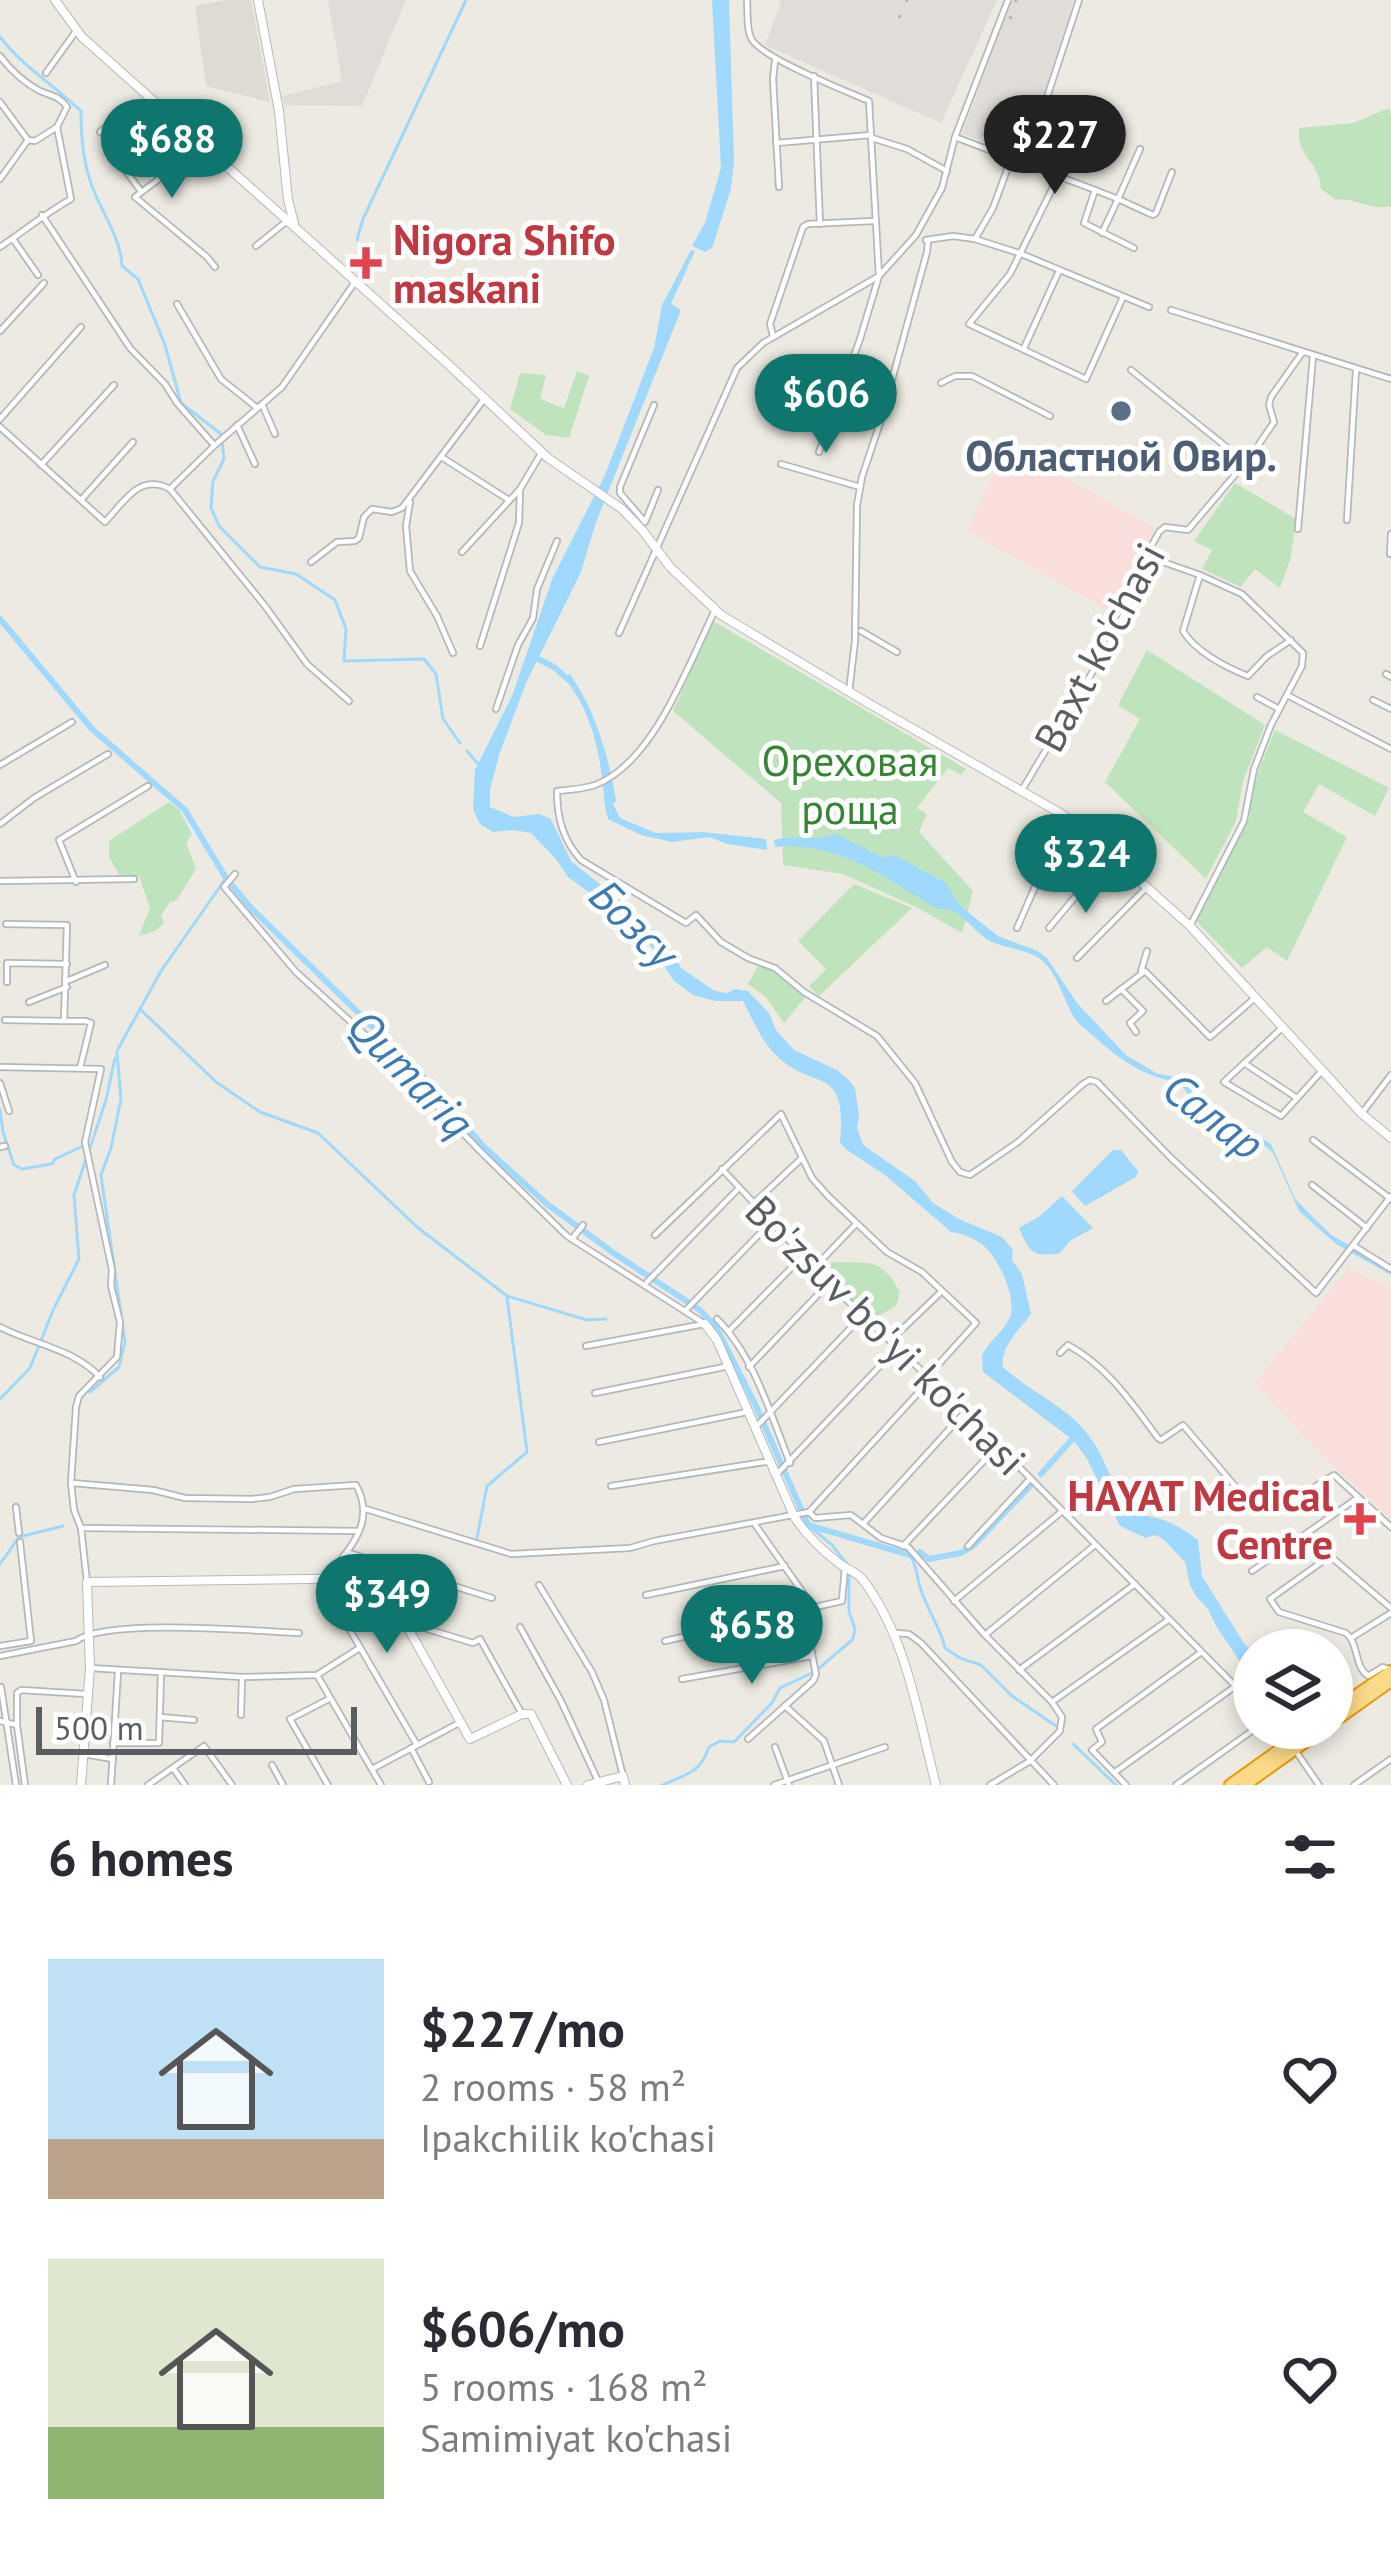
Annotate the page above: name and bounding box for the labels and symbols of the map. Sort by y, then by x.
pin: $227 [984,95,1126,197]
pin: $688 [101,99,243,201]
place label: Nigora Shifo maskani [393,212,615,315]
marker: Nigora Shifo maskani [350,247,382,279]
pin: $606 [755,354,897,456]
marker: Областной Овир. [1108,398,1134,424]
place label: Областной Овир. [965,428,1277,483]
street label: Baxt ko'chasi [1021,533,1177,761]
park label: Ореховая роща [762,733,938,836]
pin: $324 [1015,814,1157,916]
water label: Бозсу [578,866,694,982]
water label: Qumariq [336,996,488,1150]
water label: Салар [1152,1058,1276,1172]
street label: Bo'zsuv bo'yi ko'chasi [734,1183,1038,1487]
place label: HAYAT Medical Centre [1068,1468,1334,1571]
marker: HAYAT Medical Centre [1344,1503,1376,1535]
pin: $349 [316,1554,458,1656]
pin: $658 [681,1585,823,1687]
scale bar [36,1701,357,1754]

